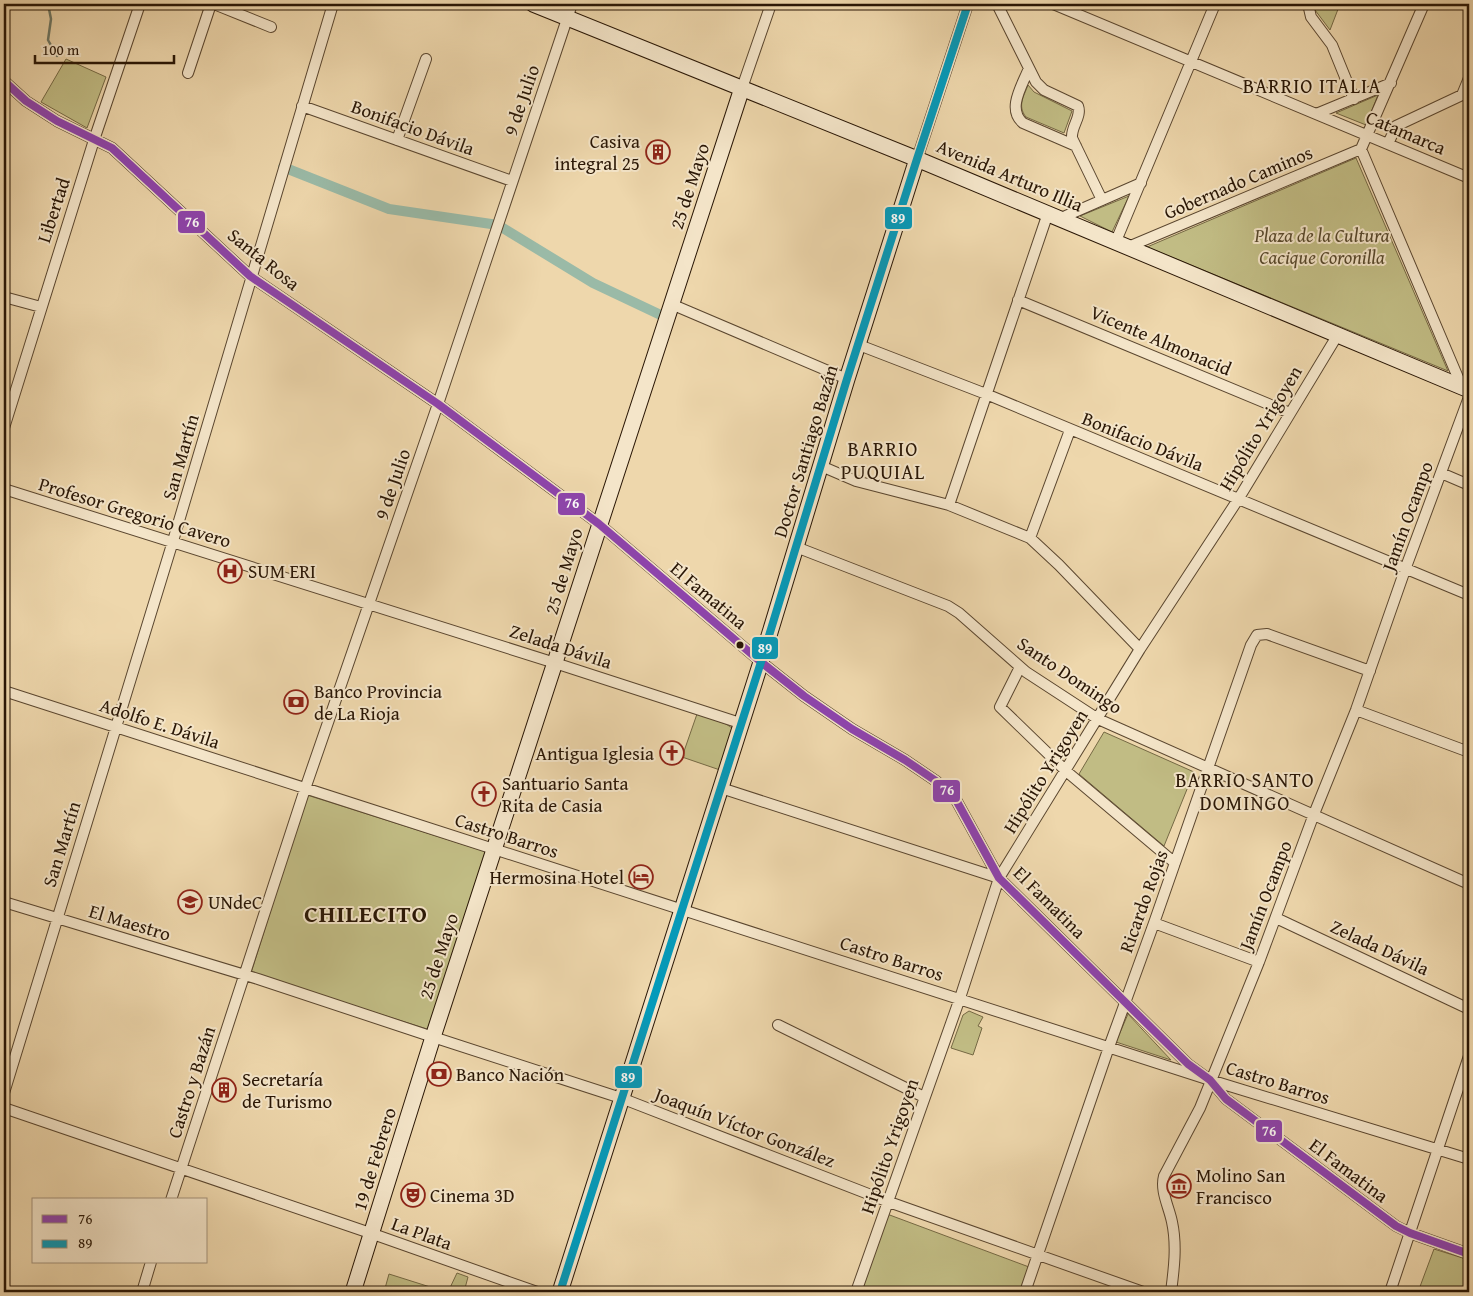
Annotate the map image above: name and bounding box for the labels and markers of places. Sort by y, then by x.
place label: Casiva integral 25 [554,127,640,177]
building icon: Casiva integral 25 [645,139,671,165]
place label: SUM ERI [248,557,316,585]
hospital icon: SUM ERI [217,558,243,584]
unlabelled marker [735,640,745,650]
place label: Banco Provincia de La Rioja [314,677,442,727]
bank icon: Banco Provincia de La Rioja [283,689,309,715]
place label: Antigua Iglesia [535,739,654,767]
church icon: Antigua Iglesia [659,740,685,766]
place label: Santuario Santa Rita de Casia [502,769,629,819]
church icon: Santuario Santa Rita de Casia [471,781,497,807]
place label: Hermosina Hotel [489,863,624,891]
hotel icon: Hermosina Hotel [628,864,654,890]
place label: UNdeC [208,888,262,916]
school or university icon: UNdeC [177,889,203,915]
place label: Banco Nación [456,1060,565,1088]
bank icon: Banco Nación [426,1061,452,1087]
place label: Secretaría de Turismo [242,1065,332,1115]
building icon: Secretaría de Turismo [211,1077,237,1103]
place label: Molino San Francisco [1196,1161,1286,1211]
museum icon: Molino San Francisco [1166,1173,1192,1199]
place label: Cinema 3D [430,1181,515,1209]
theatre icon: Cinema 3D [400,1182,426,1208]

